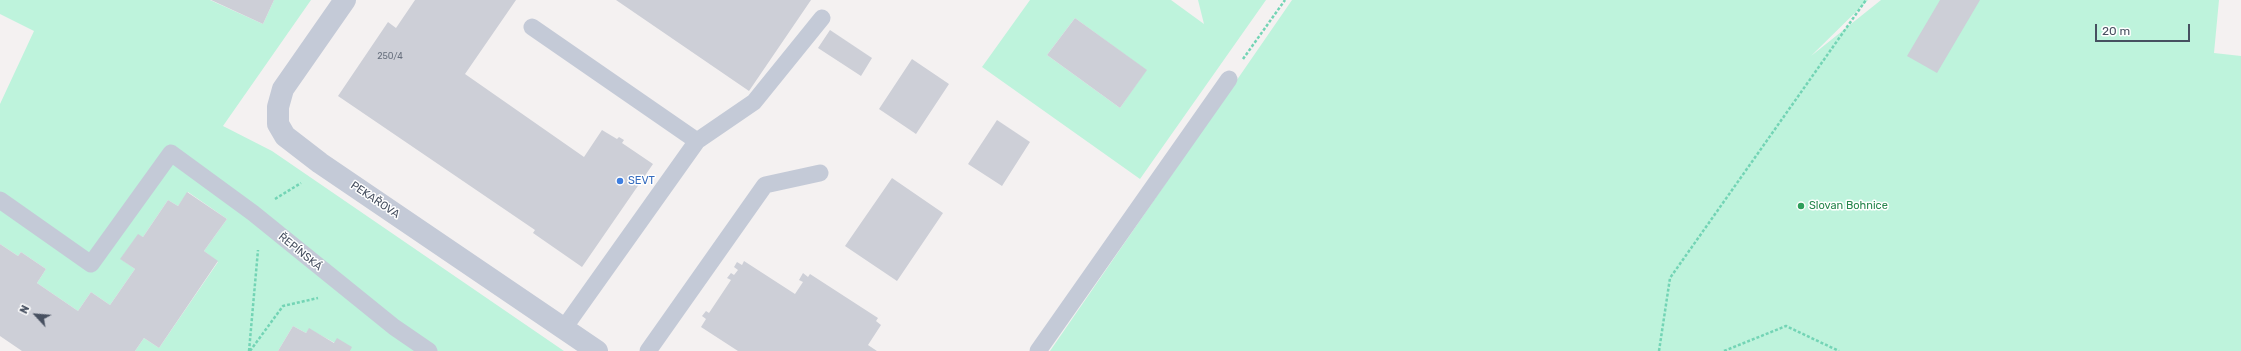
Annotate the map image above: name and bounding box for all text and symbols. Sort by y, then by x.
scale bar [2097,16,2192,42]
text: 20 m [2102,24,2130,38]
house number: 250/4 [377,51,403,61]
place label: SEVT [628,174,655,188]
marker: SEVT [615,176,625,186]
street label: PEKAŘOVA [348,179,402,221]
place label: Slovan Bohnice [1809,199,1888,213]
marker: Slovan Bohnice [1796,201,1806,211]
street label: ŘEPÍNSKÁ [275,230,325,274]
north arrow [16,295,56,335]
text: N [17,303,32,316]

